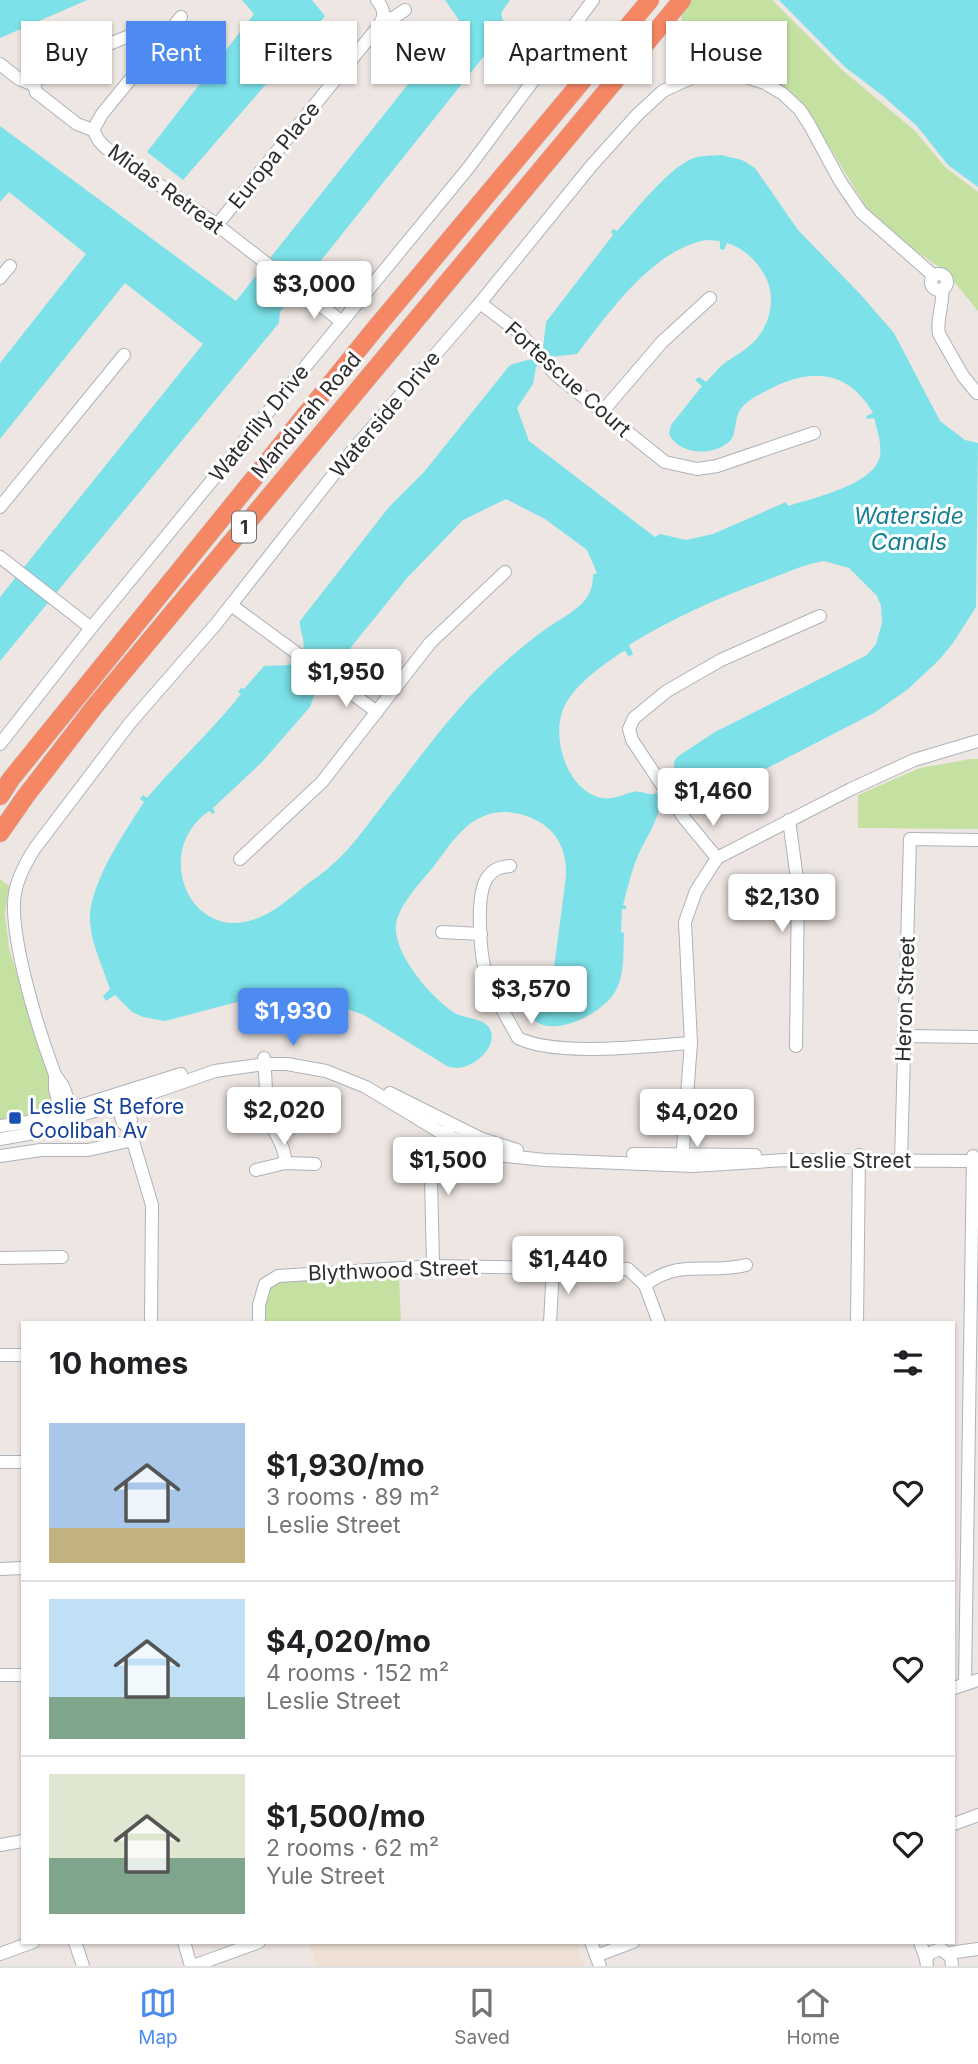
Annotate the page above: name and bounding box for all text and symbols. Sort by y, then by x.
chip: Buy [21,21,112,84]
chip: Rent [126,21,226,84]
chip: Filters [240,21,357,84]
chip: New [371,21,470,84]
chip: Apartment [484,21,652,84]
chip: House [666,21,787,84]
street label: Europa Place [223,96,325,214]
street label: Midas Retreat [103,139,229,239]
pin: $3,000 [257,262,371,321]
text: $3,000 [273,270,355,298]
street label: Fortescue Court [500,316,636,442]
street label: Waterside Drive [325,346,445,482]
street label: Mandurah Road [246,347,366,483]
street label: Waterlily Drive [204,359,314,487]
water label: Waterside Canals [854,502,964,556]
road number: 1 [232,512,256,542]
pin: $1,950 [289,650,403,709]
text: $1,950 [307,658,385,686]
pin: $1,460 [656,768,770,828]
text: $1,460 [674,777,752,805]
pin: $2,130 [725,874,839,934]
text: $2,130 [744,883,820,911]
street label: Heron Street [890,936,920,1062]
pin: $3,570 [474,967,588,1026]
text: $3,570 [491,975,571,1003]
pin: $1,930 [236,988,350,1048]
text: $1,930 [254,997,332,1025]
pin: $2,020 [227,1088,341,1147]
pin: $4,020 [640,1090,754,1149]
place label: Leslie St Before Coolibah Av [29,1094,184,1143]
text: $2,020 [243,1096,325,1124]
text: $4,020 [656,1098,738,1126]
marker: Leslie St Before Coolibah Av [7,1110,23,1126]
pin: $1,500 [391,1138,505,1197]
text: $1,500 [409,1146,487,1174]
street label: Leslie Street [789,1148,912,1173]
pin: $1,440 [511,1236,625,1296]
text: $1,440 [528,1245,608,1273]
street label: Blythwood Street [307,1255,479,1285]
icon: filters [889,1344,927,1382]
text: 10 homes [49,1345,188,1381]
text: $1,930/mo [266,1447,425,1483]
icon: home [105,1451,189,1535]
icon: heart [889,1474,927,1512]
text: 3 rooms · 89 m² [266,1483,440,1511]
text: Leslie Street [266,1511,400,1539]
text: $4,020/mo [266,1623,431,1659]
icon: home [105,1627,189,1711]
icon: heart [889,1650,927,1688]
text: 4 rooms · 152 m² [266,1659,449,1687]
text: Leslie Street [266,1687,400,1715]
text: $1,500/mo [266,1798,425,1834]
icon: home [105,1802,189,1886]
icon: heart [889,1825,927,1863]
text: 2 rooms · 62 m² [266,1834,439,1862]
text: Yule Street [266,1862,385,1890]
tab: Map [138,1984,178,2049]
tab: Saved [454,1984,510,2049]
tab: Home [786,1984,840,2049]

